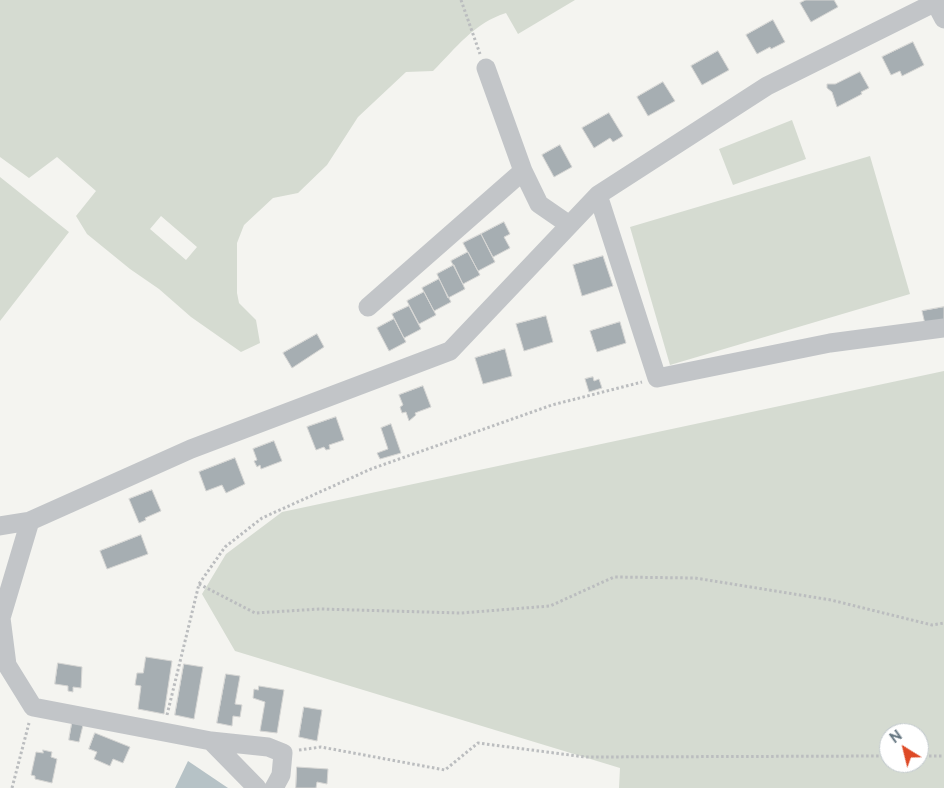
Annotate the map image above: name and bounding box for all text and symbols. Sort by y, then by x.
north arrow [879,723,929,773]
text: N [887,727,905,746]

